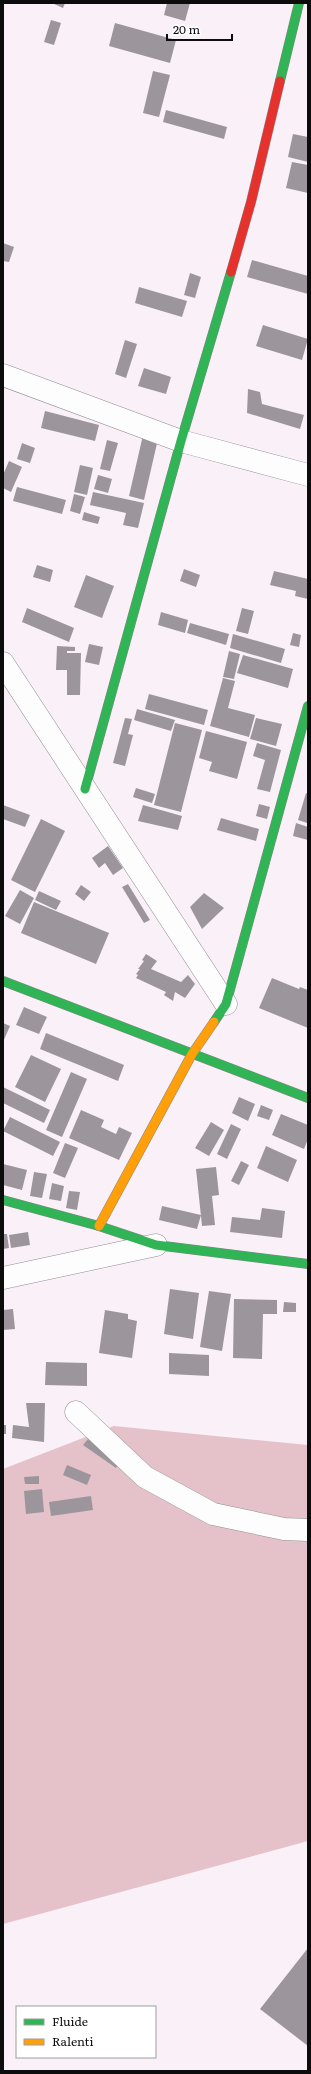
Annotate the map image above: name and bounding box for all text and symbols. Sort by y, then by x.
scale bar [167,16,232,42]
text: 20 m [173,20,200,38]
legend [16,2006,156,2058]
text: Fluide [52,2012,88,2030]
text: Ralenti [52,2032,93,2050]

